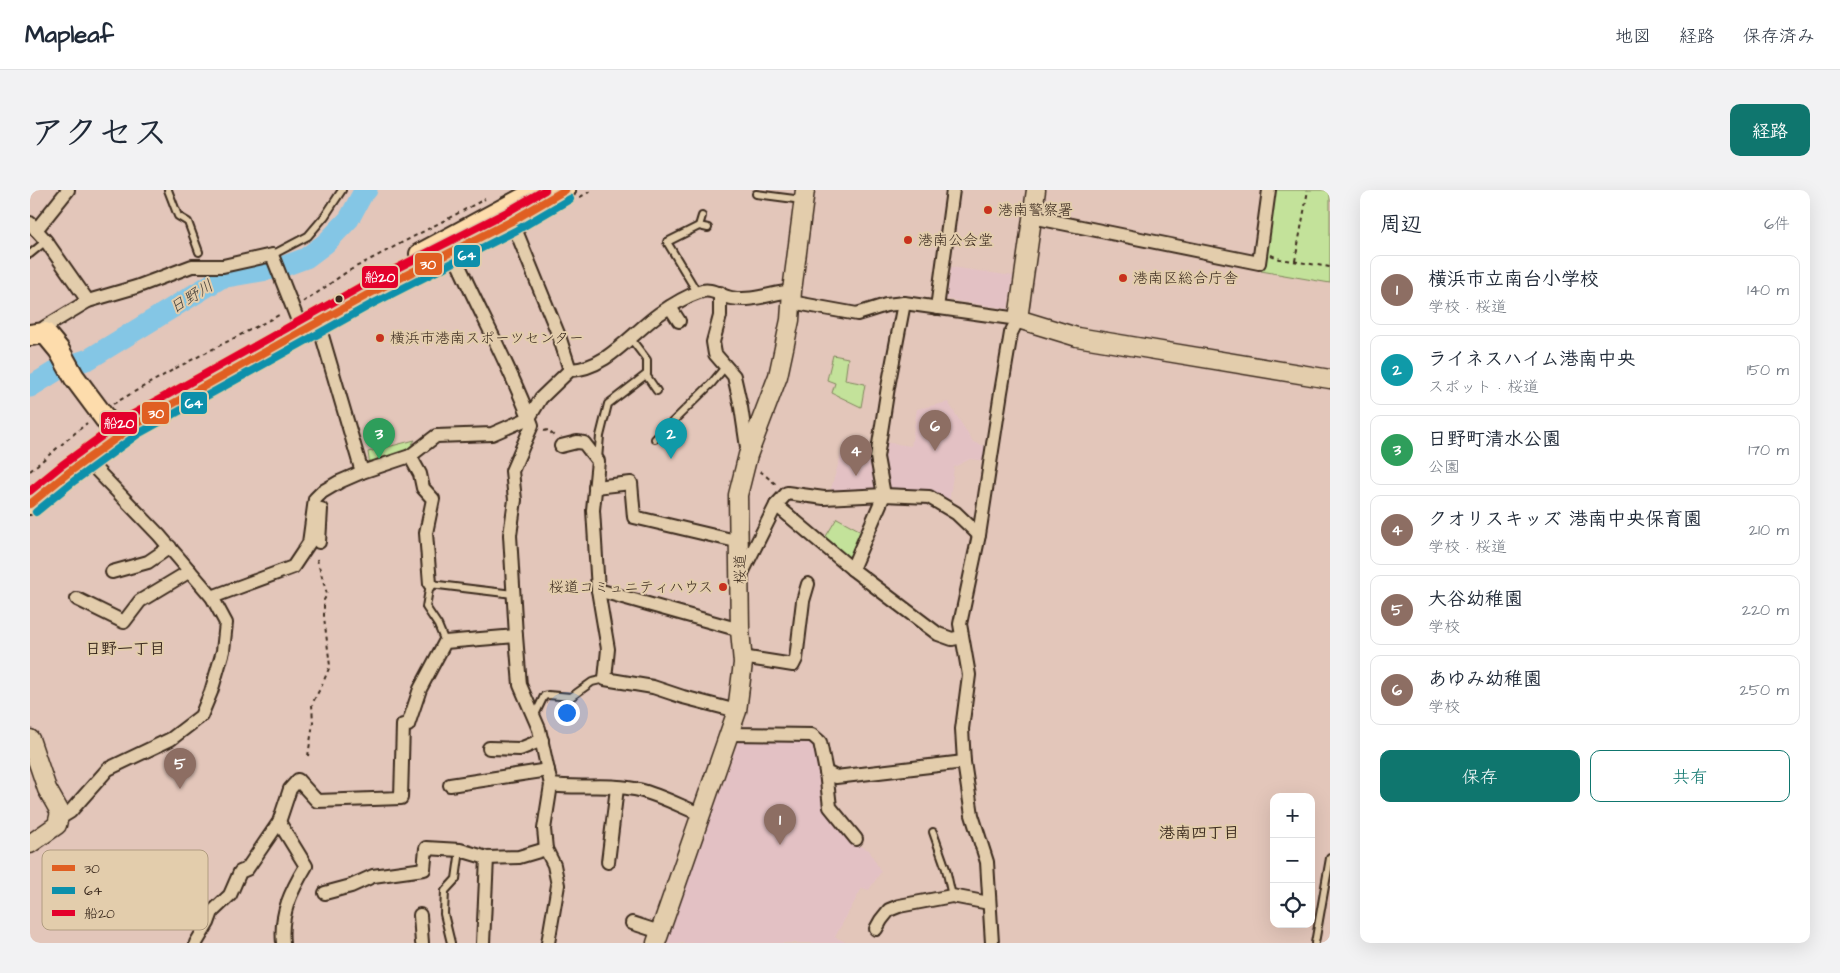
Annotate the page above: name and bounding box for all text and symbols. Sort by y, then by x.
text: Mapleaf [25,18,114,52]
text: 地図 [1615,24,1651,49]
text: 経路 [1679,24,1715,49]
text: 保存済み [1743,24,1815,49]
button: 経路 [1730,104,1810,156]
text: アクセス [30,109,168,158]
place label: 港南警察署 [998,200,1073,221]
marker: 港南警察署 [982,204,994,216]
text: 周辺 [1380,210,1422,239]
text: 6件 [1764,213,1790,235]
place label: 港南公会堂 [918,230,993,251]
marker: 港南公会堂 [902,234,914,246]
line badge: 64 [453,244,481,268]
text: 64 [458,246,477,266]
line badge: 30 [414,252,443,276]
text: 30 [419,255,436,275]
line badge: 船20 [361,265,399,289]
text: 横浜市立南台小学校 [1428,266,1599,293]
text: 船20 [365,268,396,288]
place label: 港南区総合庁舎 [1133,268,1238,289]
marker: 港南区総合庁舎 [1117,272,1129,284]
water label: 日野川 [165,275,218,319]
text: 1 [1396,279,1398,301]
text: 140 m [1747,279,1789,301]
unlabelled marker [334,294,344,304]
text: 学校 · 桜道 [1428,296,1507,318]
place label: 横浜市港南スポーツセンター [390,328,584,349]
marker: 横浜市港南スポーツセンター [374,332,386,344]
text: ライネスハイム港南中央 [1428,346,1635,373]
text: 2 [1392,359,1402,381]
text: 150 m [1747,359,1789,381]
text: スポット · 桜道 [1428,376,1539,398]
line badge: 64 [180,391,208,415]
text: 64 [185,394,204,414]
line badge: 30 [141,401,170,425]
text: 30 [147,404,164,424]
pin: 6 [919,410,951,451]
line badge: 船20 [100,411,138,435]
text: 船20 [104,414,135,434]
pin: 3 [363,418,395,459]
pin: 2 [655,418,687,459]
text: 日野町清水公園 [1428,426,1561,453]
pin: 4 [840,435,872,476]
text: 3 [1393,439,1401,461]
text: 170 m [1748,439,1789,461]
text: 公園 [1428,456,1460,478]
text: クオリスキッズ 港南中央保育園 [1428,506,1702,533]
text: 4 [1392,519,1402,541]
text: 210 m [1749,519,1789,541]
text: 学校 · 桜道 [1428,536,1507,558]
street label: 桜道 [730,554,751,584]
place label: 桜道コミュニティハウス [549,577,713,598]
marker: 桜道コミュニティハウス [717,581,729,593]
text: 大谷幼稚園 [1428,586,1523,613]
text: 5 [1391,599,1403,621]
text: 220 m [1742,599,1789,621]
text: 学校 [1428,616,1460,638]
district label: 日野一丁目 [85,638,165,660]
text: あゆみ幼稚園 [1428,666,1542,693]
text: 6 [1392,679,1402,701]
text: 250 m [1740,679,1789,701]
text: 学校 [1428,696,1460,718]
your location [554,700,580,726]
pin: 5 [164,748,196,789]
button: 保存 [1380,750,1580,802]
button: 共有 [1590,750,1790,802]
map controls [1270,793,1315,928]
button: + [1270,793,1315,838]
pin: 1 [764,804,796,845]
district label: 港南四丁目 [1159,822,1239,844]
button: − [1270,838,1315,883]
legend [42,850,208,930]
text: 30 [84,859,100,879]
text: 64 [84,881,103,901]
button: locate [1270,883,1315,928]
text: 船20 [84,904,115,924]

